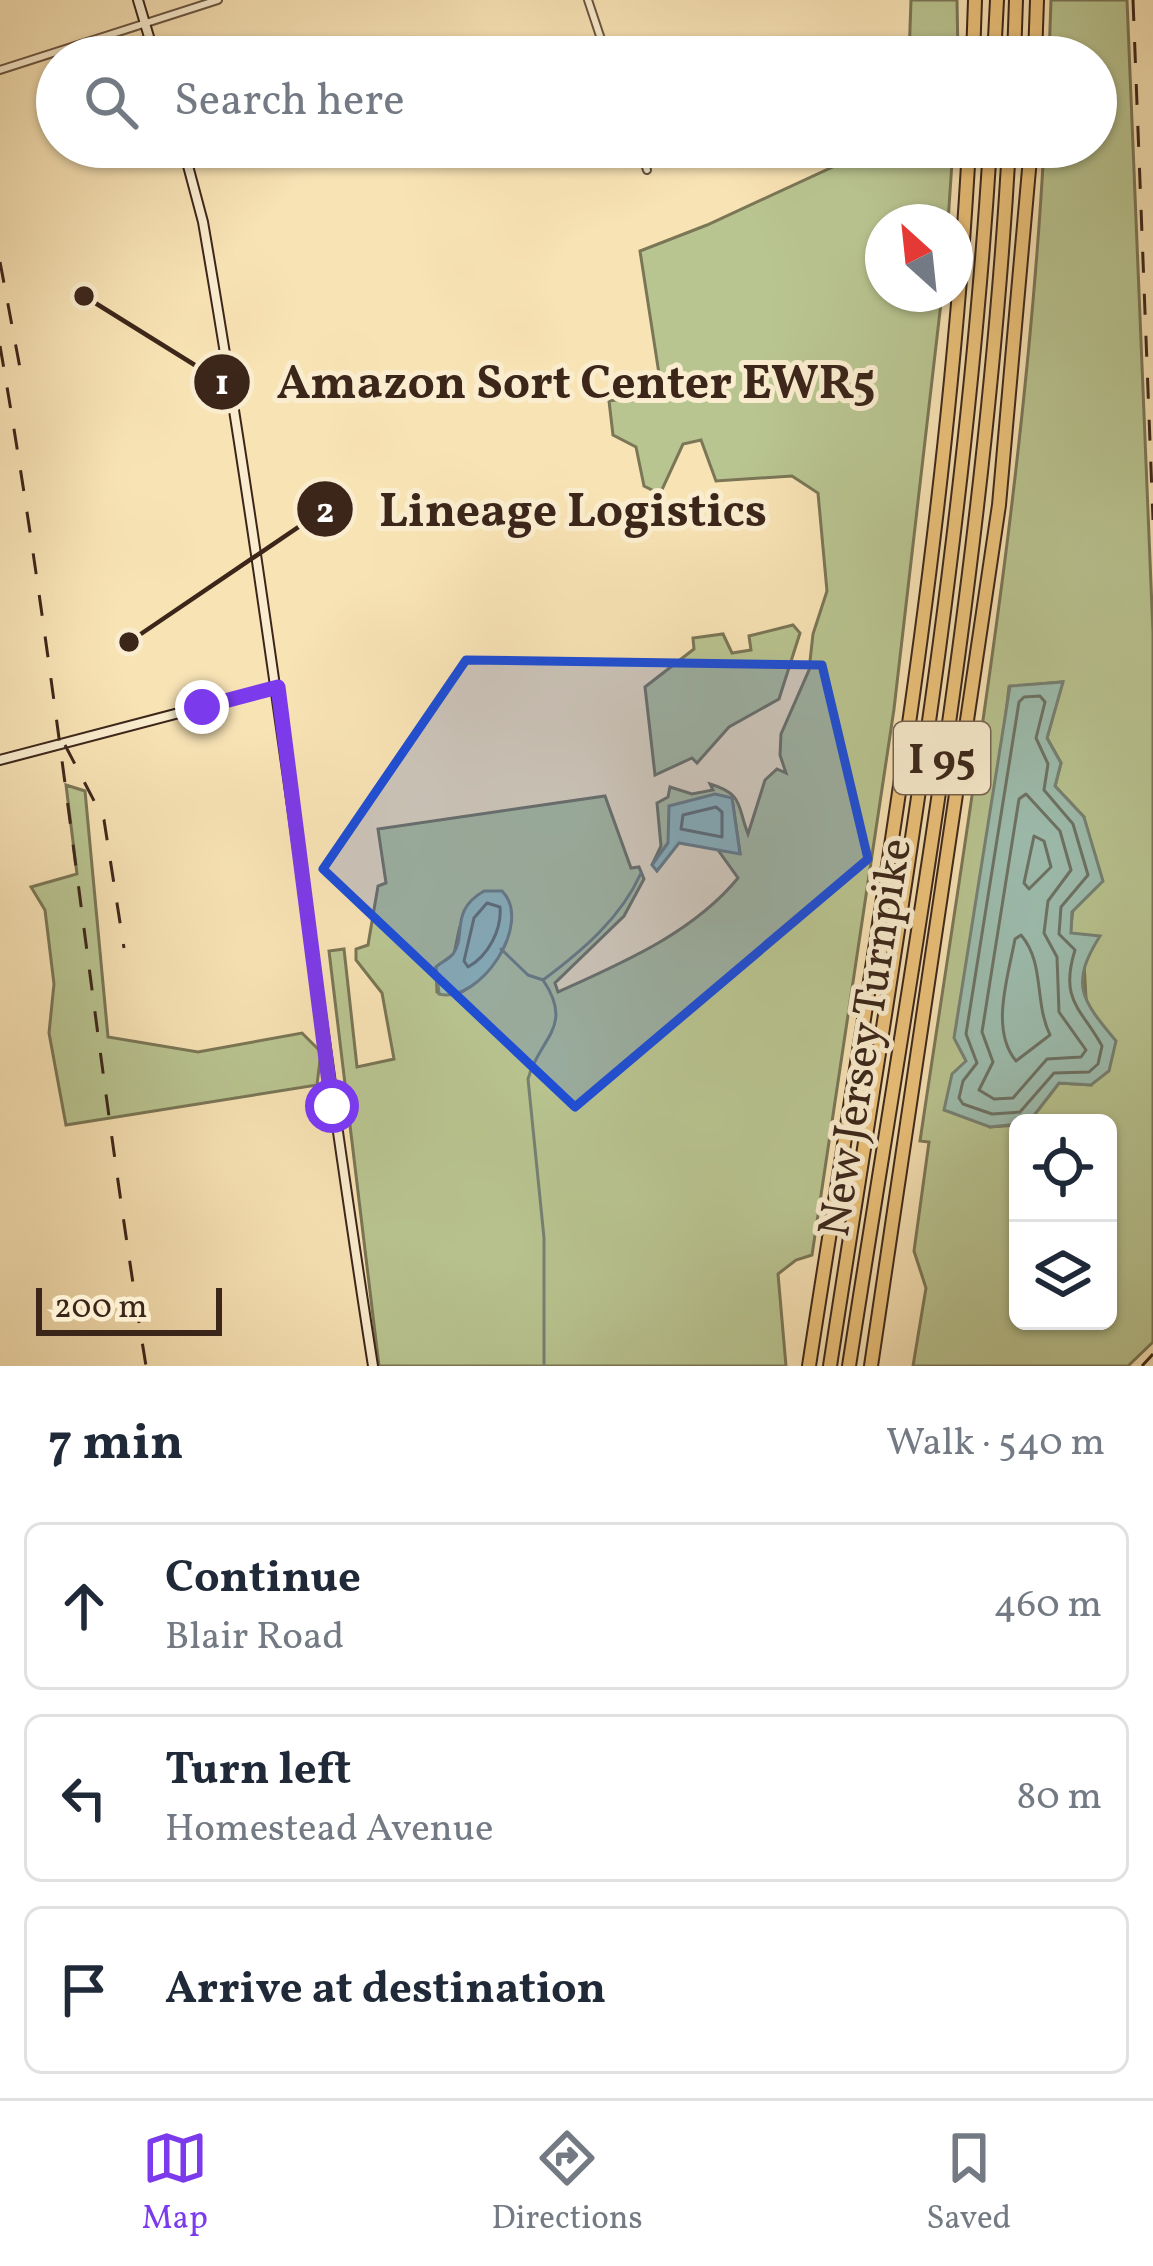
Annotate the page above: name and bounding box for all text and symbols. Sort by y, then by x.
search box [36,36,1117,168]
icon: search [78,69,144,135]
text: Search here [174,71,405,134]
north arrow [865,204,973,312]
callout: Amazon Sort Center EWR5 [192,340,899,424]
text: Amazon Sort Center EWR5 [276,352,876,419]
text: 1 [215,360,229,410]
callout: Lineage Logistics [295,467,791,551]
text: Lineage Logistics [379,480,767,547]
text: 2 [316,488,334,538]
route end [175,680,229,734]
road number: I 95 [894,722,990,794]
street label: New Jersey Turnpike [805,834,930,1241]
route start [305,1079,359,1133]
map controls [1009,1114,1117,1330]
button: locate [1009,1114,1117,1222]
button: layers [1009,1222,1117,1330]
scale bar [36,1282,222,1335]
text: 200 m [54,1286,148,1332]
text: 7 min [48,1409,184,1480]
text: Walk · 540 m [886,1417,1105,1471]
text: Continue [165,1548,361,1611]
icon: ahead [51,1573,117,1639]
text: 460 m [994,1579,1102,1633]
text: Blair Road [165,1611,344,1665]
text: Turn left [165,1740,351,1803]
icon: left [51,1765,117,1831]
text: 80 m [1016,1771,1102,1825]
text: Homestead Avenue [165,1803,493,1857]
icon: arrive [51,1957,117,2023]
text: Arrive at destination [165,1959,606,2022]
tab: Map [142,2125,208,2243]
tab: Directions [491,2125,643,2243]
tab: Saved [926,2125,1011,2243]

